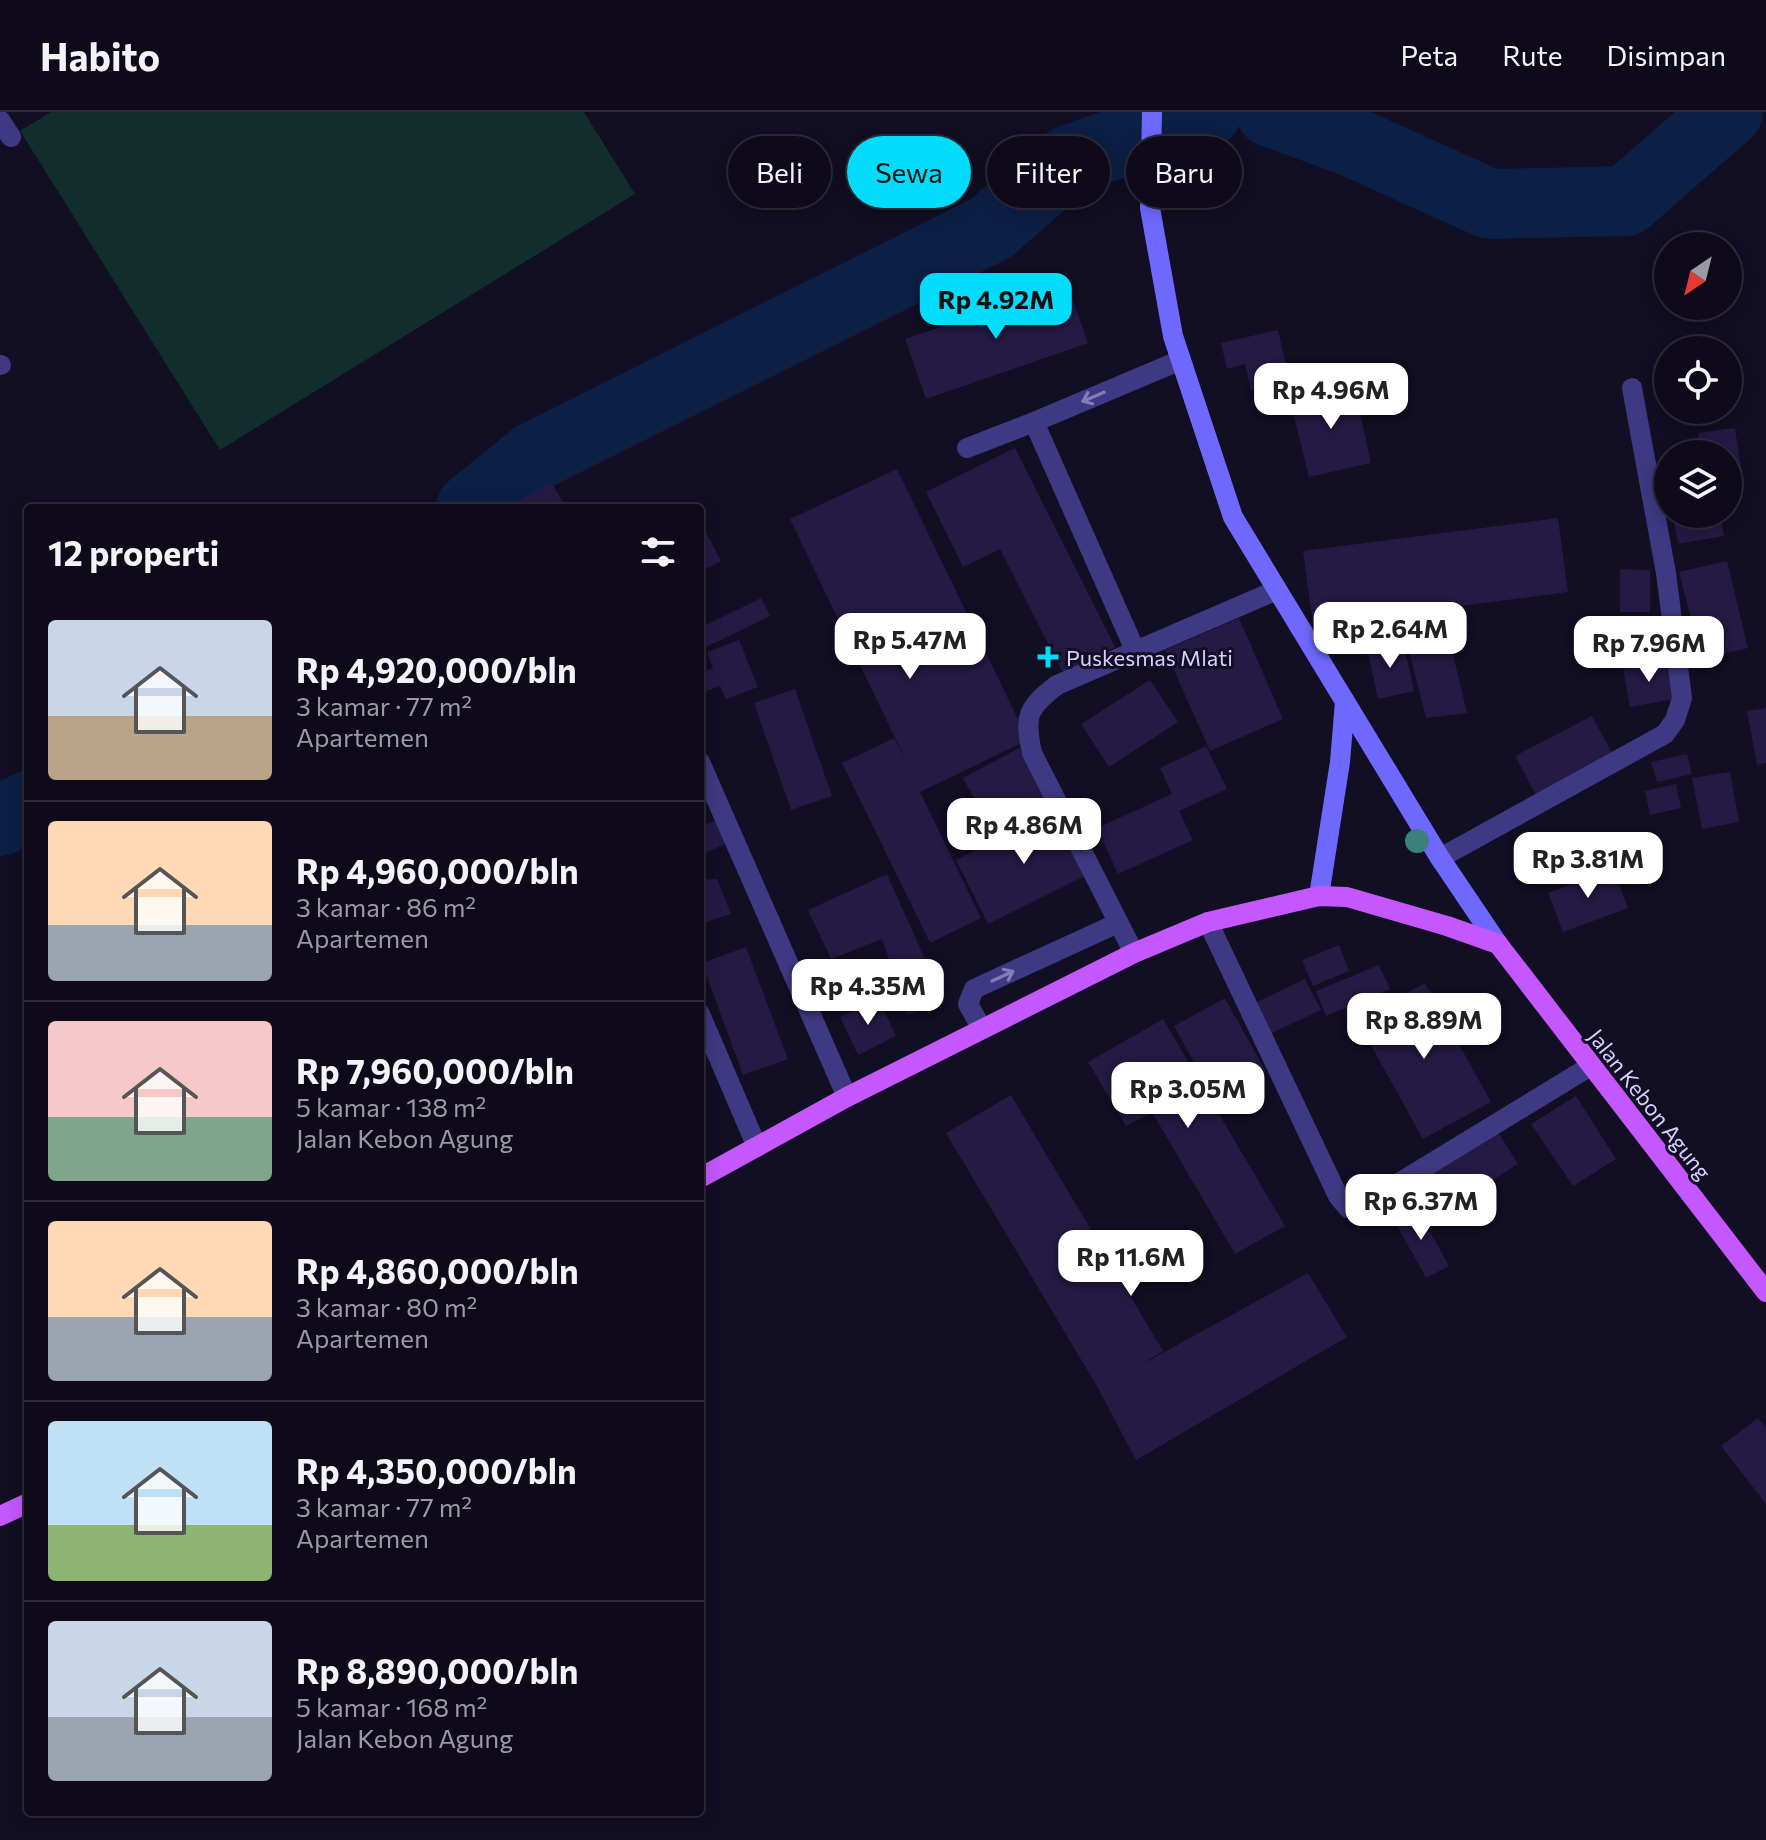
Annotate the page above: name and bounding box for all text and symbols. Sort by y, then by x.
text: Habito [40,32,160,79]
text: Peta [1400,38,1458,72]
text: Rute [1502,38,1563,72]
text: Disimpan [1607,38,1726,72]
chip: Beli [728,136,831,208]
chip: Sewa [847,136,971,208]
chip: Filter [987,136,1110,208]
chip: Baru [1126,136,1242,208]
north arrow [1654,232,1742,320]
map controls [1654,232,1742,528]
pin: Rp 4.92M [913,273,1079,341]
text: Rp 4.92M [938,283,1054,314]
button: locate [1654,336,1742,424]
pin: Rp 4.96M [1248,363,1414,431]
text: Rp 4.96M [1272,373,1390,404]
one-way arrow [1081,390,1106,405]
button: layers [1654,440,1742,528]
icon: filters [636,530,680,574]
text: 12 properti [48,531,219,573]
pin: Rp 2.64M [1307,602,1473,670]
text: Rp 2.64M [1332,612,1448,643]
pin: Rp 5.47M [827,613,993,681]
pin: Rp 7.96M [1566,616,1732,684]
text: Rp 5.47M [853,623,967,654]
text: Rp 7.96M [1592,626,1706,657]
place label: Puskesmas Mlati [1066,644,1233,671]
marker: Puskesmas Mlati [1037,646,1059,668]
text: Rp 4,920,000/bln [296,648,577,690]
icon: home [112,652,208,748]
text: 3 kamar · 77 m² [296,690,472,721]
text: Apartemen [296,721,429,752]
pin: Rp 4.86M [941,798,1107,866]
text: Rp 4.86M [965,808,1083,839]
pin: Rp 3.81M [1505,832,1671,900]
text: Rp 3.81M [1532,842,1644,873]
text: Rp 4,960,000/bln [296,849,579,891]
icon: home [112,853,208,949]
text: 3 kamar · 86 m² [296,891,476,922]
text: Apartemen [296,922,429,953]
pin: Rp 4.35M [785,959,951,1027]
one-way arrow [991,967,1015,982]
text: Rp 4.35M [810,969,926,1000]
pin: Rp 8.89M [1341,993,1507,1061]
text: Rp 8.89M [1365,1003,1483,1034]
street label: Jalan Kebon Agung [1583,1023,1717,1185]
text: Rp 7,960,000/bln [296,1049,574,1091]
icon: home [112,1053,208,1149]
pin: Rp 3.05M [1105,1062,1271,1130]
text: Rp 3.05M [1129,1072,1247,1103]
text: 5 kamar · 138 m² [296,1091,486,1122]
text: Jalan Kebon Agung [296,1122,513,1153]
pin: Rp 6.37M [1338,1174,1504,1242]
text: Rp 6.37M [1363,1184,1479,1215]
pin: Rp 11.6M [1048,1230,1214,1298]
text: Rp 11.6M [1076,1240,1186,1271]
text: Rp 4,860,000/bln [296,1249,579,1291]
icon: home [112,1253,208,1349]
text: 3 kamar · 80 m² [296,1291,477,1322]
text: Apartemen [296,1322,429,1353]
text: Rp 4,350,000/bln [296,1449,577,1491]
icon: home [112,1453,208,1549]
text: 3 kamar · 77 m² [296,1491,472,1522]
text: Apartemen [296,1522,429,1553]
text: Rp 8,890,000/bln [296,1649,578,1691]
icon: home [112,1653,208,1749]
text: 5 kamar · 168 m² [296,1691,487,1722]
text: Jalan Kebon Agung [296,1722,513,1753]

